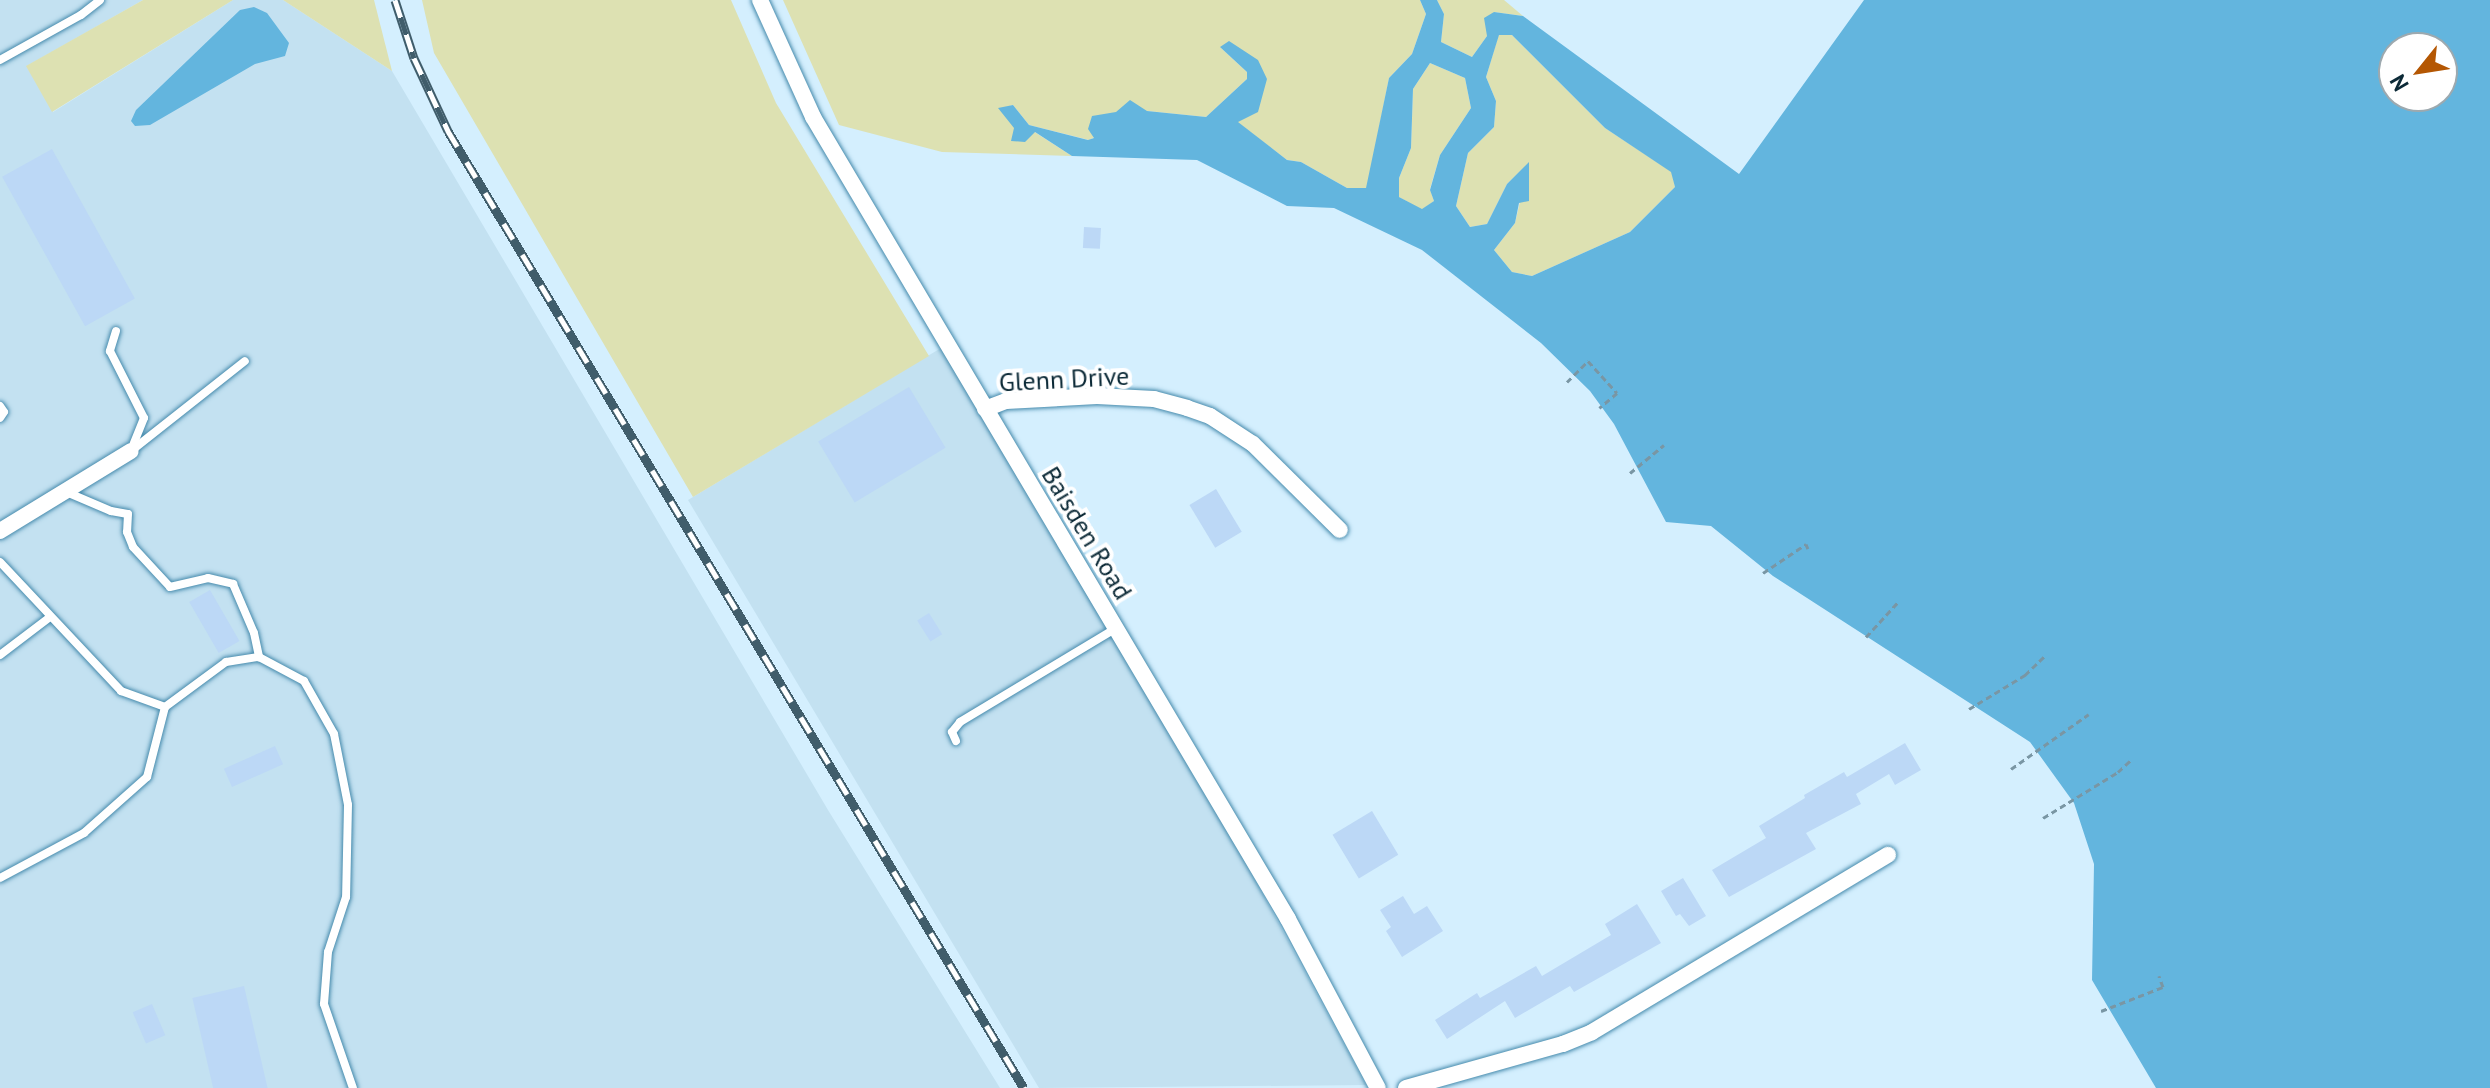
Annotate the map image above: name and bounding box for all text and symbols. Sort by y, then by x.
north arrow [2378,32,2458,112]
text: N [2383,70,2415,96]
street label: Glenn Drive [998,360,1130,398]
street label: Baisden Road [1035,461,1139,605]

